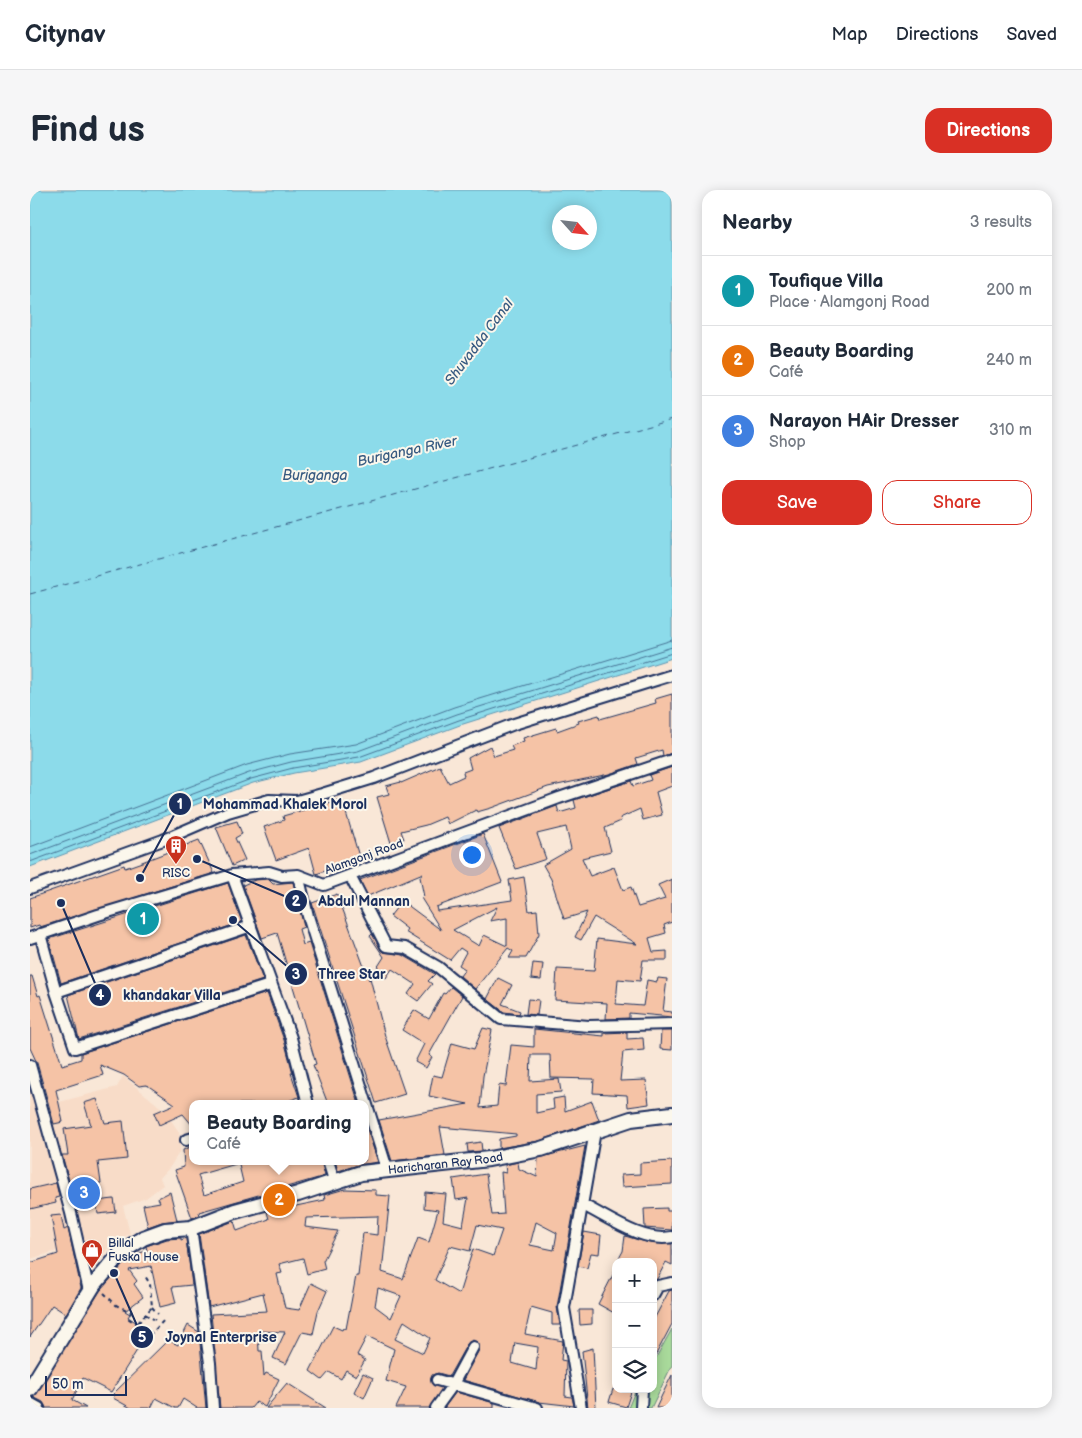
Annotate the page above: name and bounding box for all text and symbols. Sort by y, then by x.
text: Citynav [25,20,106,49]
text: Map [832,24,868,45]
text: Directions [896,24,978,45]
text: Saved [1006,24,1057,45]
button: Directions [925,108,1052,153]
text: Find us [30,109,145,152]
north arrow [552,205,597,250]
text: Nearby [722,210,792,235]
text: 3 results [970,213,1032,232]
text: Toufique Villa [769,270,883,293]
text: 1 [735,281,741,300]
text: 200 m [986,281,1032,300]
text: Place · Alamgonj Road [769,293,930,312]
water label: Shuvadda Canal [441,295,517,388]
text: Beauty Boarding [769,340,914,363]
text: 2 [733,351,743,370]
text: 240 m [986,351,1032,370]
text: Café [769,363,803,382]
text: Narayon HAir Dresser [769,410,959,433]
text: 3 [733,421,743,440]
text: 310 m [989,421,1032,440]
water label: Buriganga River [356,432,459,470]
text: Shop [769,433,806,452]
water label: Buriganga [283,467,348,484]
button: Save [722,480,872,525]
button: Share [882,480,1032,525]
callout: Mohammad Khalek Morol [168,790,377,819]
text: 1 [177,795,183,814]
text: Mohammad Khalek Morol [203,796,367,813]
building icon: RISC [164,834,188,865]
street label: Alamgonj Road [323,836,405,878]
your location [459,842,485,868]
place label: RISC [162,866,190,881]
callout: Abdul Mannan [283,886,420,915]
text: 2 [292,892,301,911]
text: Abdul Mannan [317,893,410,910]
pin: 1 [127,900,159,938]
callout: Three Star [283,960,395,989]
text: 3 [292,965,301,984]
text: Three Star [318,966,386,983]
callout: khandakar Villa [88,980,231,1009]
text: 4 [96,986,105,1005]
text: khandakar Villa [123,987,221,1004]
popup [189,1100,369,1165]
text: Beauty Boarding [207,1112,351,1135]
text: Café [207,1135,241,1154]
street label: Haricharan Ray Road [387,1149,504,1178]
pin: 3 [68,1174,100,1212]
pin: 2 [263,1181,295,1219]
place label: Billal Fuska House [108,1236,179,1265]
shop icon: Billal Fuska House [80,1238,104,1269]
map controls [612,1258,657,1393]
button: + [612,1258,657,1303]
button: − [612,1303,657,1348]
callout: Joynal Enterprise [130,1323,286,1352]
text: 5 [138,1328,147,1347]
text: Joynal Enterprise [165,1329,277,1346]
button: layers [612,1348,657,1393]
scale bar [45,1373,128,1396]
text: 50 m [52,1376,84,1393]

